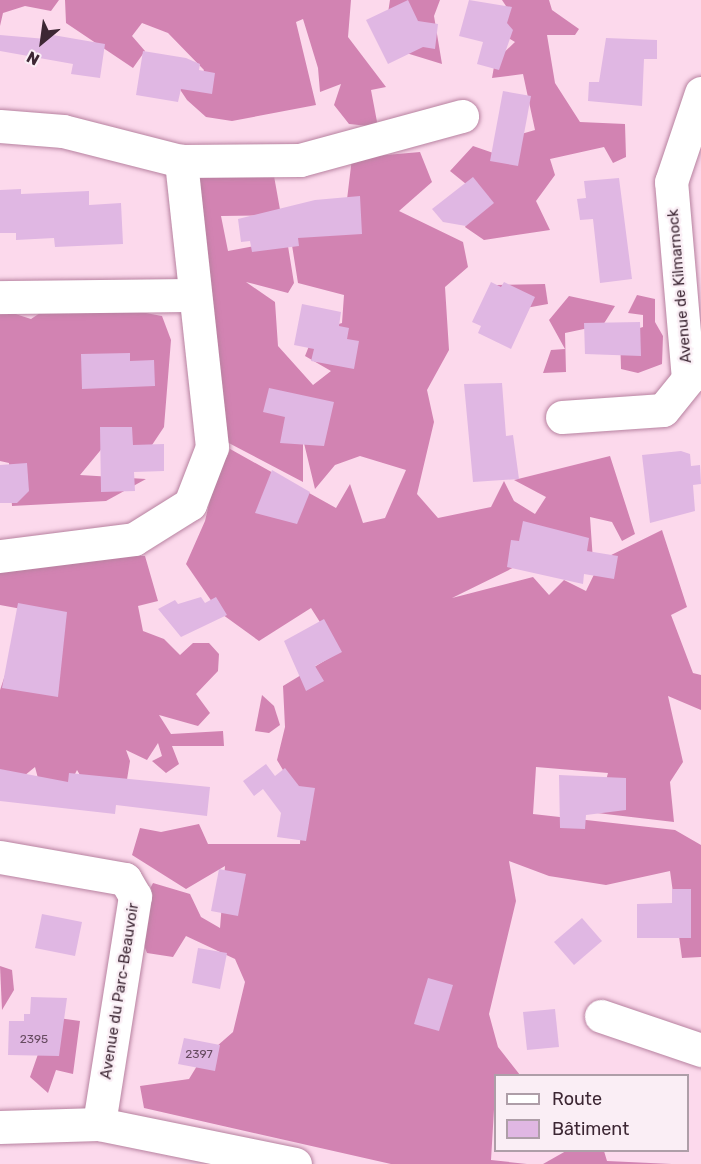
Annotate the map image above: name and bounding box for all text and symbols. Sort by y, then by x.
north arrow [12,12,72,72]
text: N [23,47,43,69]
street label: Avenue de Kilmarnock [664,208,696,364]
street label: Avenue du Parc-Beauvoir [97,902,143,1080]
house number: 2395 [20,1033,48,1047]
house number: 2397 [185,1048,213,1062]
legend [494,1074,689,1152]
text: Route [552,1088,602,1110]
text: Bâtiment [552,1118,629,1140]

